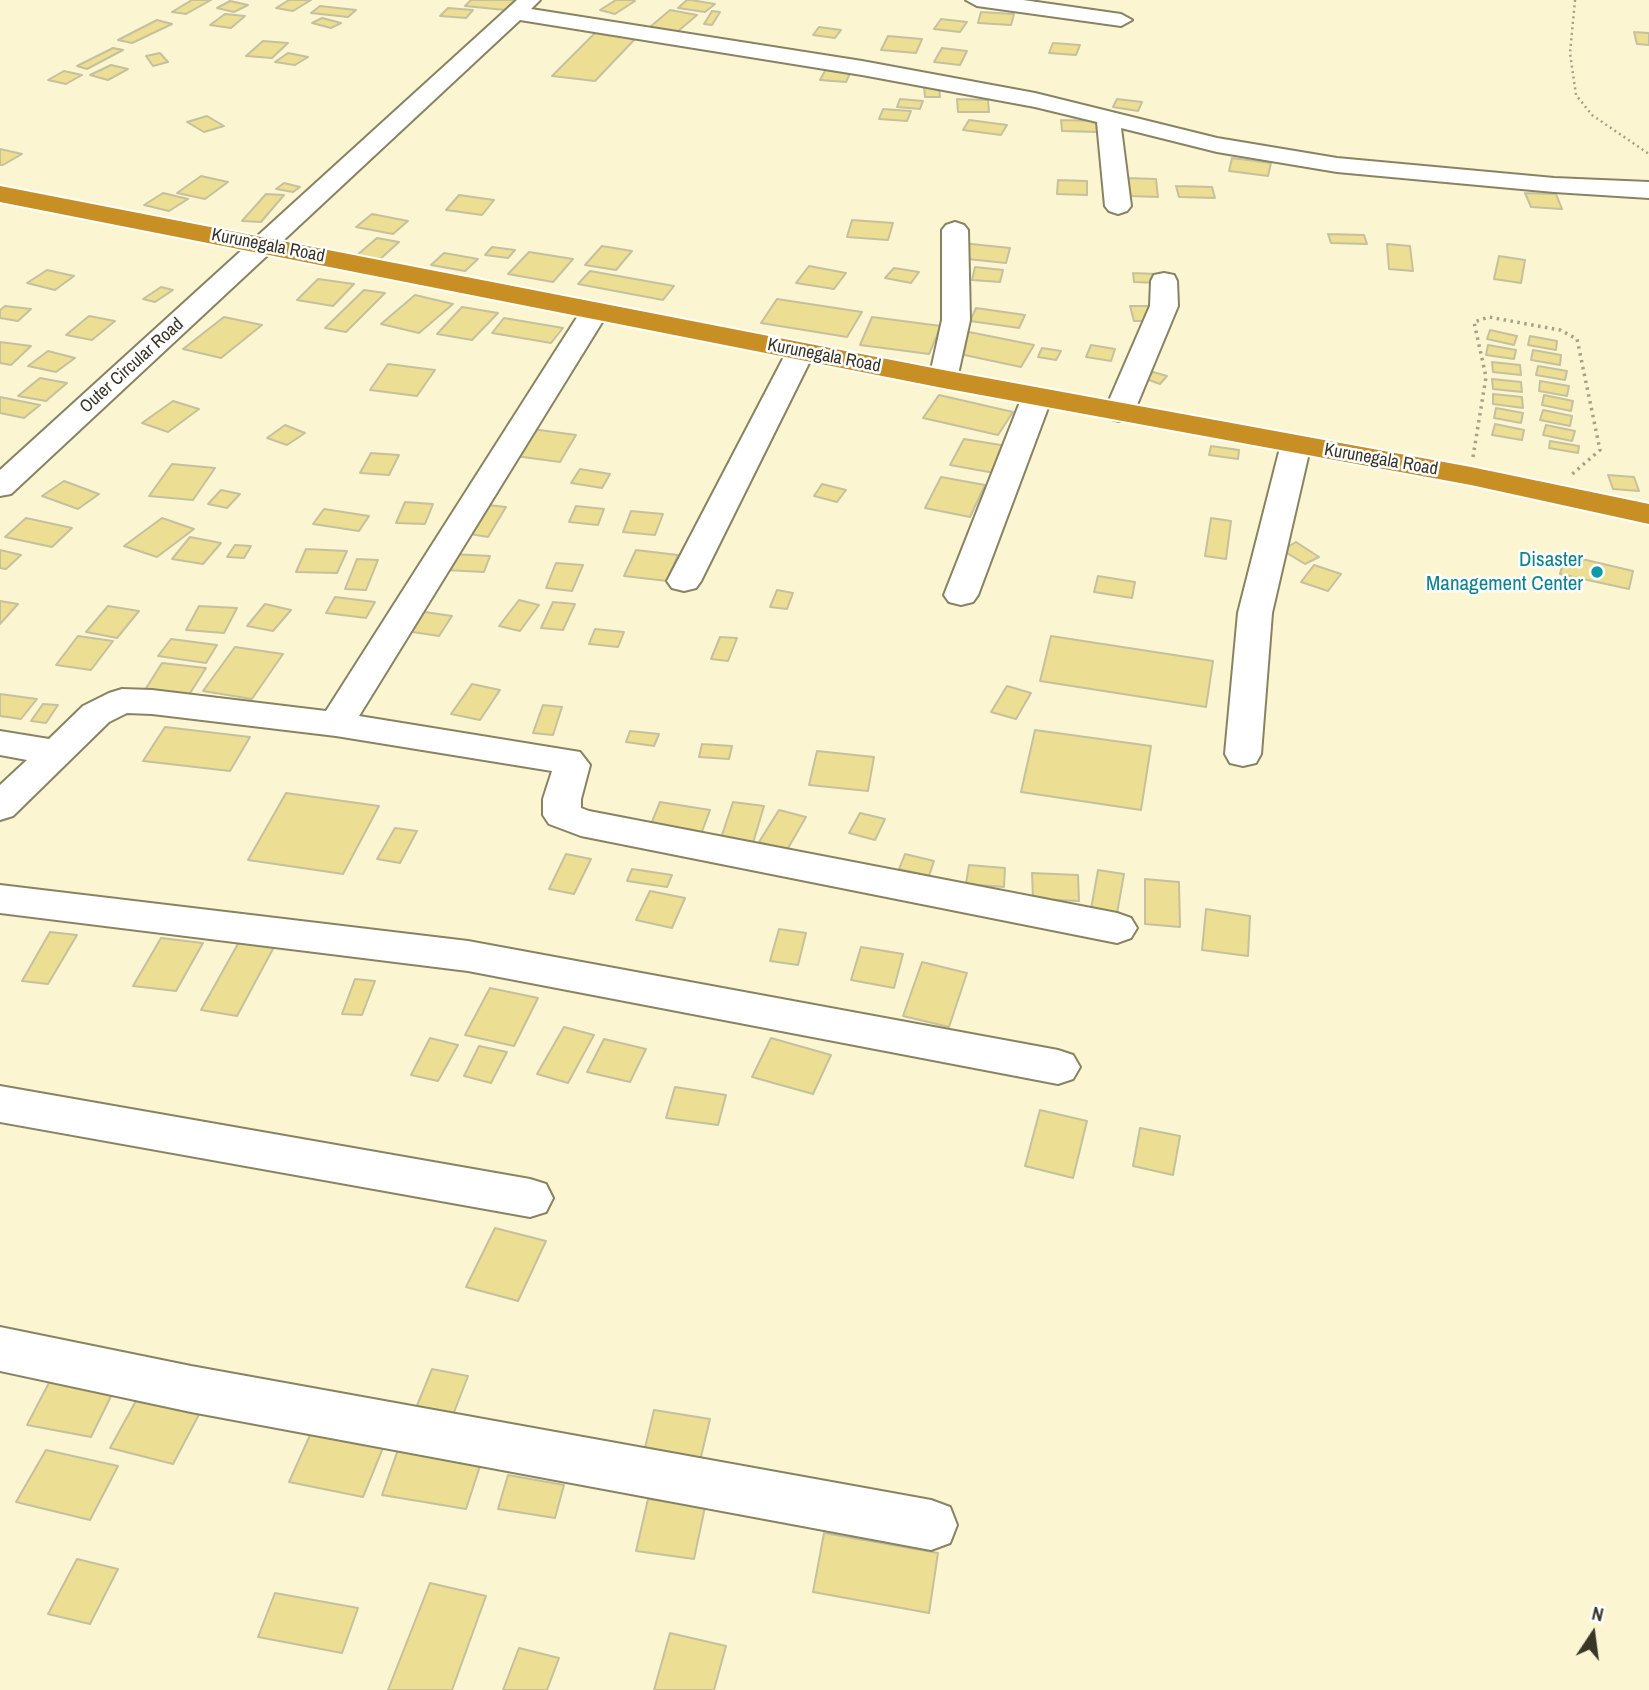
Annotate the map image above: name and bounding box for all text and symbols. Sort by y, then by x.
street label: Kurunegala Road [210,224,326,268]
street label: Outer Circular Road [76,314,188,418]
street label: Kurunegala Road [766,334,882,378]
street label: Kurunegala Road [1323,439,1439,481]
place label: Disaster Management Center [1426,547,1583,597]
marker: Disaster Management Center [1589,564,1605,580]
north arrow [1558,1599,1628,1669]
text: N [1589,1600,1606,1627]

